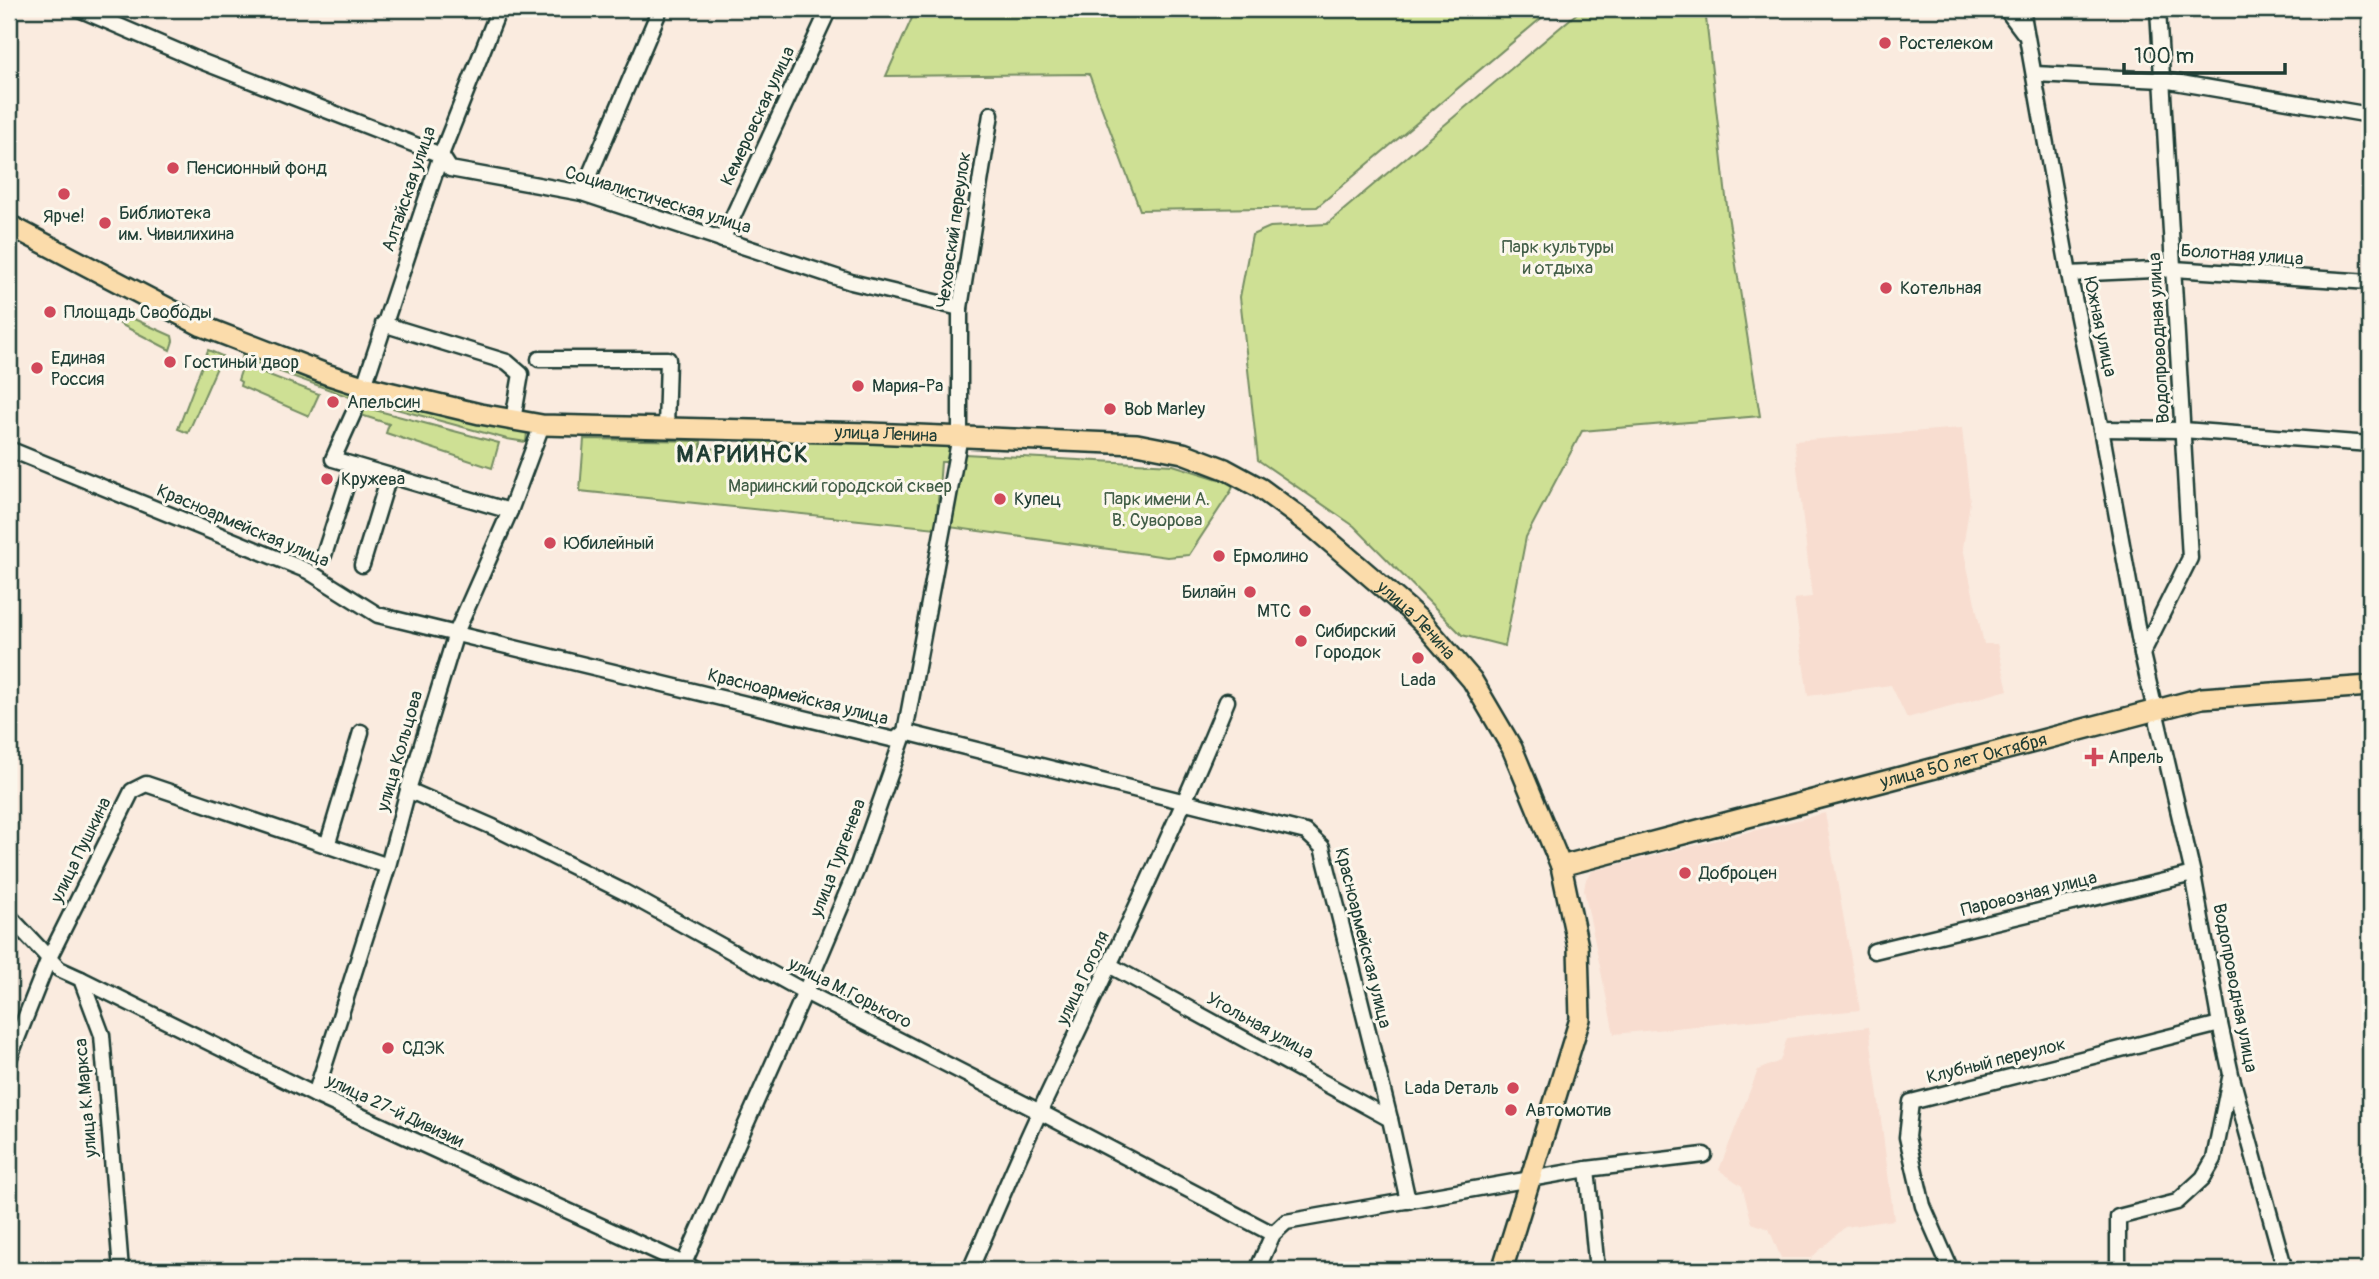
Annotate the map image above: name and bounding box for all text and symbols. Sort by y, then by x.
place label: Ростелеком [1899,32,1993,55]
scale bar [2124,32,2284,76]
marker: Ростелеком [1877,35,1893,51]
street label: Кемеровская улица [716,43,800,189]
text: 100 m [2134,43,2194,70]
street label: Алтайская улица [377,123,441,255]
street label: Чеховский переулок [932,150,976,310]
place label: Пенсионный фонд [187,157,327,180]
marker: Пенсионный фонд [165,160,181,176]
street label: Социалистическая улица [562,161,754,239]
marker: Ярче! [56,186,72,202]
place label: Библиотека им. Чивилихина [119,202,234,246]
place label: Ярче! [43,205,85,228]
marker: Библиотека им. Чивилихина [97,215,113,231]
park label: Парк культуры и отдыха [1502,236,1614,280]
street label: Болотная улица [2180,239,2304,271]
street label: Водопроводная улица [2143,252,2175,424]
street label: Южная улица [2078,275,2122,379]
place label: Котельная [1900,277,1981,300]
marker: Котельная [1878,280,1894,296]
place label: Площадь Свободы [64,301,212,324]
marker: Площадь Свободы [42,304,58,320]
place label: Единая Россия [51,347,105,391]
place label: Гостиный двор [184,351,299,374]
marker: Гостиный двор [162,354,178,370]
marker: Единая Россия [29,360,45,376]
place label: Мария-Ра [872,375,943,398]
marker: Мария-Ра [850,378,866,394]
place label: Апельсин [347,391,421,414]
marker: Апельсин [325,394,341,410]
place label: Bob Marley [1124,398,1206,421]
marker: Bob Marley [1102,401,1118,417]
street label: улица Ленина [833,421,938,447]
district label: МАРИИНСК [676,440,810,469]
place label: Кружева [341,468,405,491]
marker: Кружева [319,471,335,487]
park label: Мариинский городской сквер [728,475,952,498]
street label: Красноармейская улица [153,479,333,573]
place label: Купец [1014,488,1061,511]
park label: Парк имени А. В. Суворова [1104,488,1210,532]
marker: Купец [992,491,1008,507]
place label: Юбилейный [564,532,654,555]
marker: Юбилейный [542,535,558,551]
place label: Ермолино [1233,545,1309,568]
marker: Ермолино [1211,548,1227,564]
street label: улица Ленина [1371,575,1461,664]
place label: Билайн [1182,581,1236,604]
marker: Билайн [1242,584,1258,600]
place label: МТС [1257,600,1291,623]
marker: МТС [1297,603,1313,619]
place label: Сибирский Городок [1315,620,1396,664]
marker: Сибирский Городок [1293,633,1309,649]
marker: Lada [1410,650,1426,666]
street label: Красноармейская улица [705,663,891,731]
place label: Lada [1400,669,1436,692]
street label: улица Кольцова [371,688,428,815]
street label: улица 50 лет Октября [1877,728,2049,794]
place label: Апрель [2108,746,2164,769]
marker: Апрель [2086,749,2102,765]
street label: улица Пушкина [45,793,116,907]
street label: улица Тургенева [805,796,871,921]
street label: Красноармейская улица [1329,845,1397,1031]
place label: Доброцен [1698,862,1777,885]
marker: Доброцен [1677,865,1693,881]
street label: Паровозная улица [1959,866,2099,922]
street label: Водопроводная улица [2207,902,2263,1074]
street label: улица Гоголя [1051,927,1115,1029]
street label: улица М.Горького [784,952,916,1034]
street label: Угольная улица [1202,987,1318,1065]
street label: Клубный переулок [1924,1033,2068,1089]
street label: улица К.Маркса [69,1037,103,1160]
place label: СДЭК [402,1037,445,1060]
marker: СДЭК [380,1040,396,1056]
street label: улица 27-й Дивизии [322,1069,467,1153]
place label: Lada Dеталь [1404,1077,1499,1100]
marker: Lada Dеталь [1505,1080,1521,1096]
place label: Автомотив [1525,1099,1612,1122]
marker: Автомотив [1503,1102,1519,1118]

